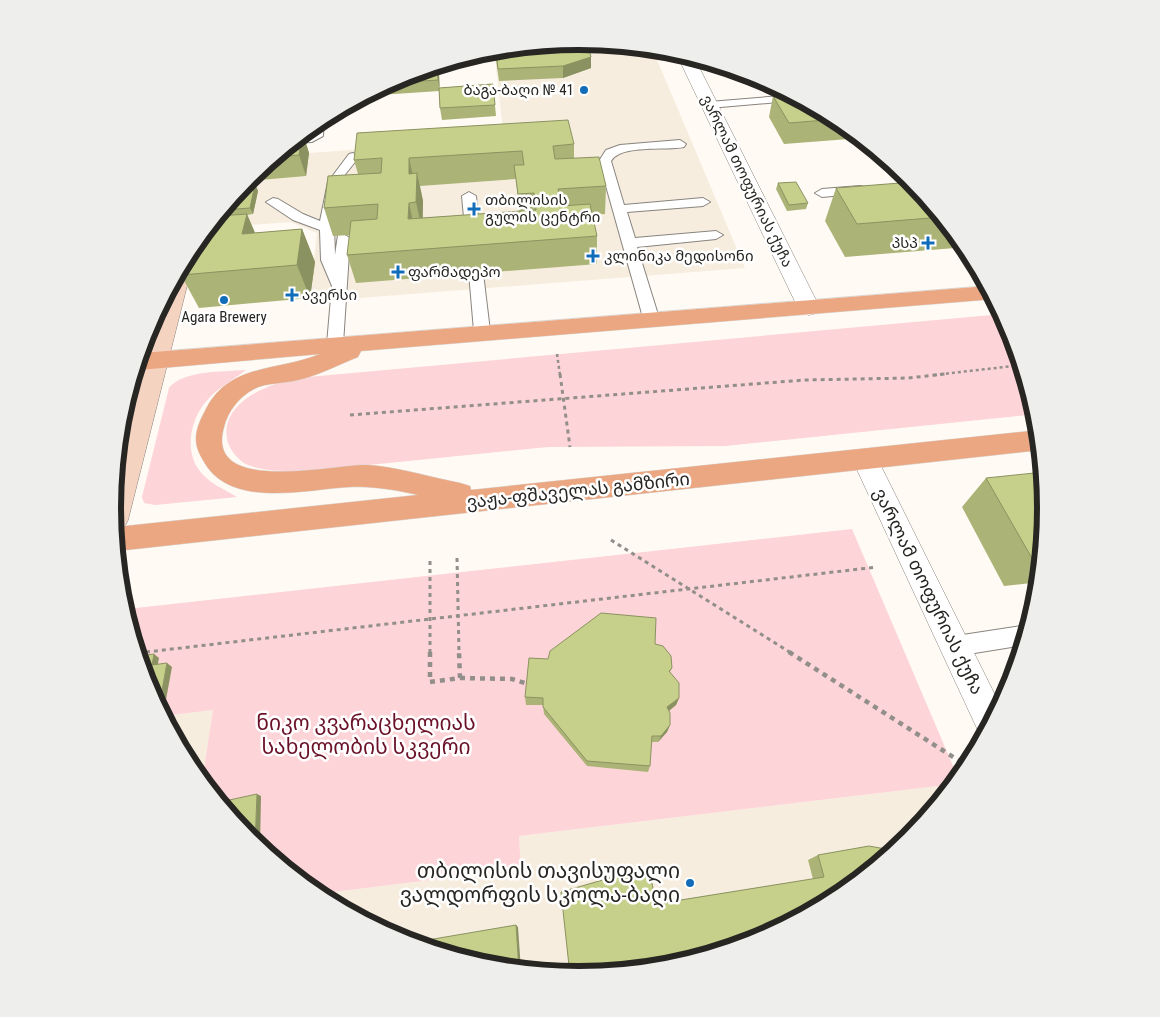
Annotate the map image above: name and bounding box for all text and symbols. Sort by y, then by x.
place label: ბაგა-ბაღი № 41 [463,81,574,99]
marker: ბაგა-ბაღი № 41 [578,84,590,96]
street label: ვარლამ თოფურიას ქუჩა [697,92,797,270]
place label: თბილისის გულის ცენტრი [485,191,600,226]
marker: თბილისის გულის ცენტრი [467,202,481,216]
place label: პსპ [892,234,918,252]
marker: პსპ [922,237,934,249]
place label: კლინიკა მედისონი [604,247,754,265]
marker: კლინიკა მედისონი [586,249,600,263]
place label: ფარმადეპო [408,263,501,281]
marker: ფარმადეპო [392,266,404,278]
place label: ავერსი [302,286,357,304]
marker: ავერსი [286,289,298,301]
marker: Agara Brewery [218,294,230,306]
place label: Agara Brewery [181,308,267,326]
street label: ვაჟა-ფშაველას გამზირი [465,468,691,513]
street label: ვარლამ თოფურიას ქუჩა [869,484,988,698]
park label: ნიკო კვარაცხელიას სახელობის სკვერი [256,711,476,760]
place label: თბილისის თავისუფალი ვალდორფის სკოლა-ბაღი [400,859,680,908]
marker: თბილისის თავისუფალი ვალდორფის სკოლა-ბაღი [684,877,696,889]

